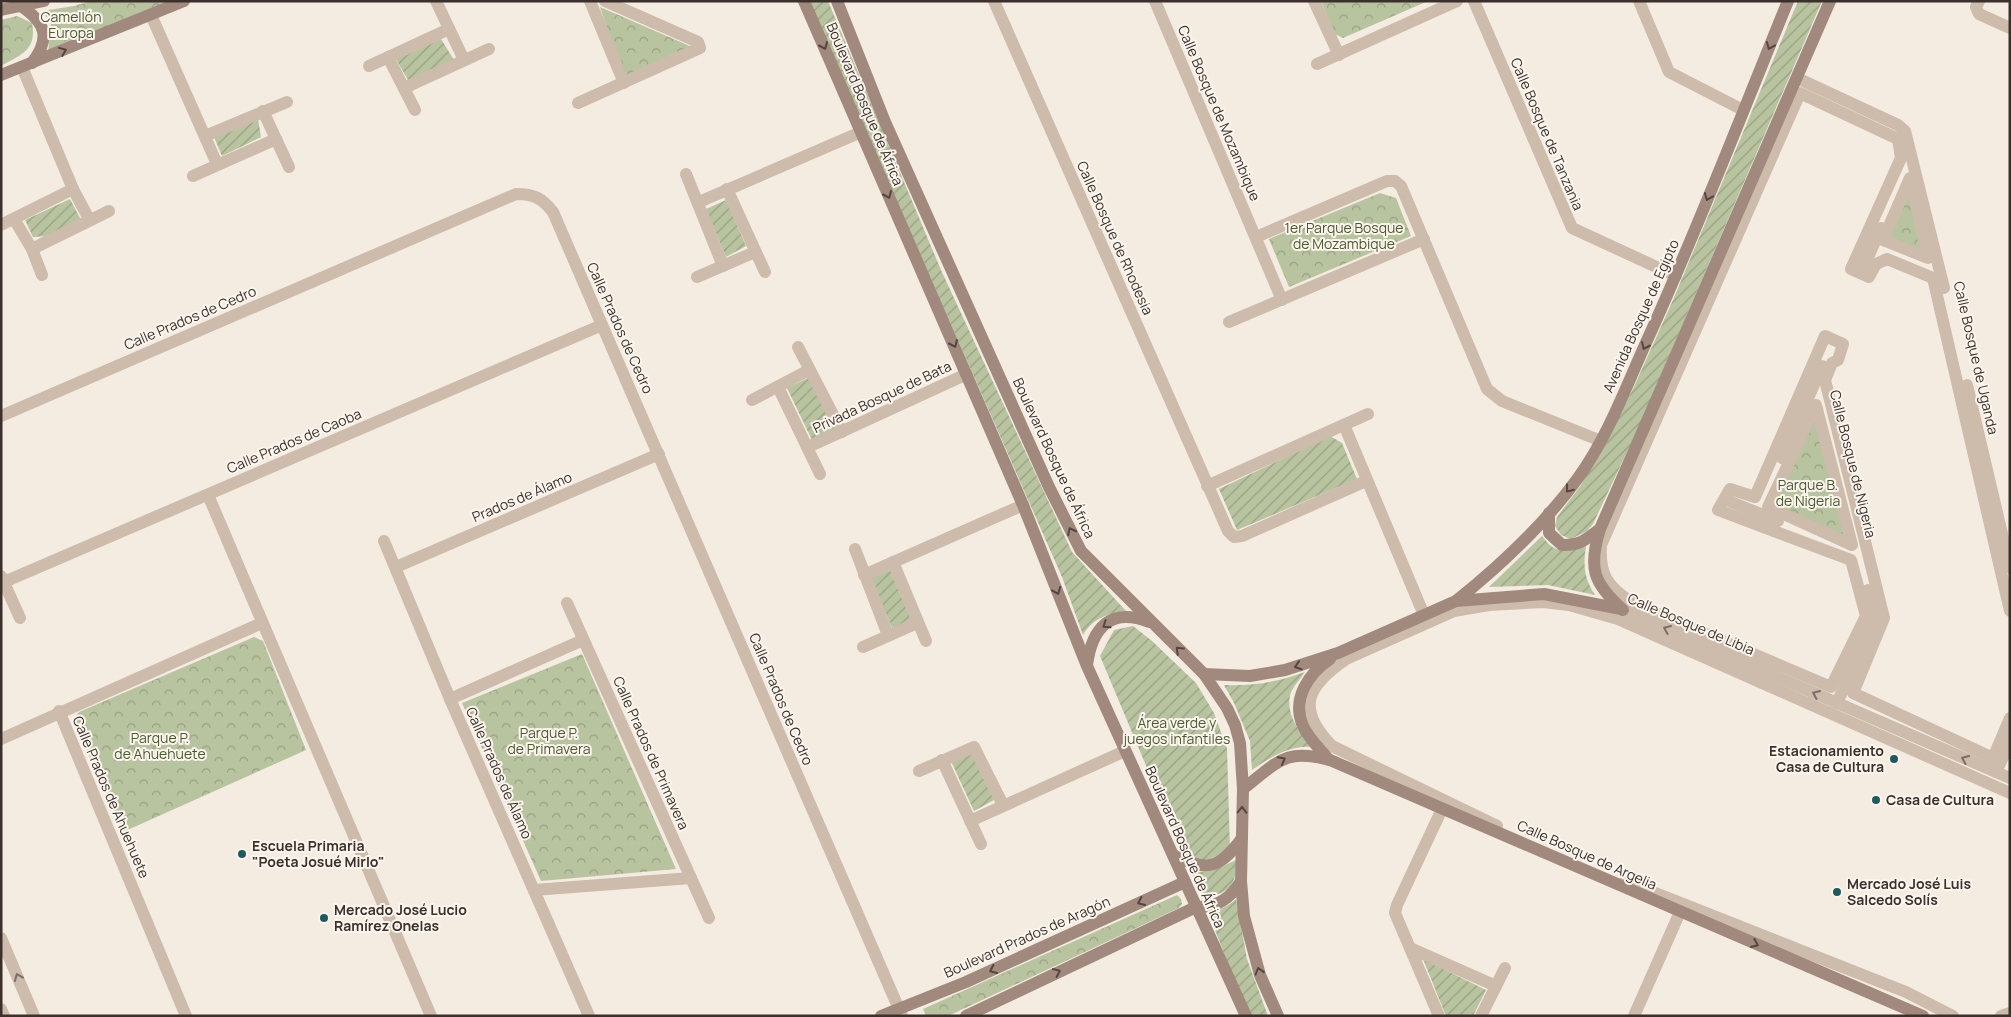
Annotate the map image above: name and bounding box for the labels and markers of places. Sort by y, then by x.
place label: Estacionamiento Casa de Cultura [1769,741,1884,776]
marker: Estacionamiento Casa de Cultura [1888,753,1900,765]
place label: Casa de Cultura [1886,790,1994,809]
marker: Casa de Cultura [1870,794,1882,806]
place label: Escuela Primaria "Poeta Josué Mirlo" [252,836,385,871]
marker: Escuela Primaria "Poeta Josué Mirlo" [236,848,248,860]
place label: Mercado José Luis Salcedo Solís [1847,874,1971,909]
marker: Mercado José Luis Salcedo Solís [1831,886,1843,898]
place label: Mercado José Lucio Ramírez Onelas [334,900,467,935]
marker: Mercado José Lucio Ramírez Onelas [318,912,330,924]

